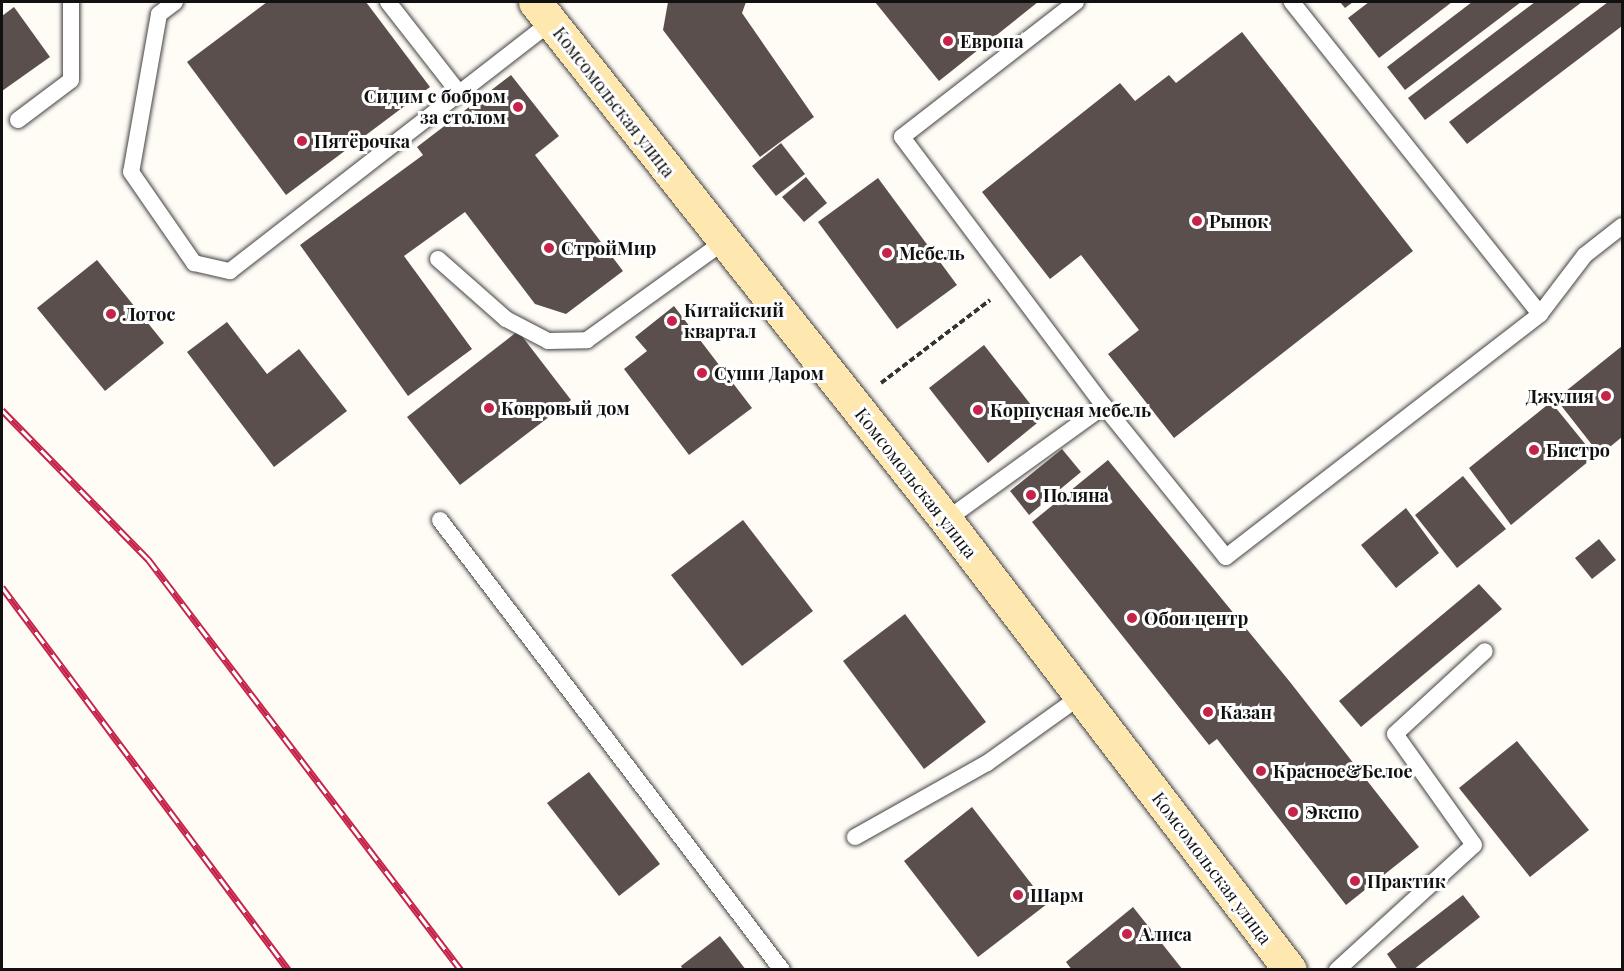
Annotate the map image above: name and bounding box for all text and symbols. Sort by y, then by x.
street label: Комсомольская улица [549,23,679,181]
place label: Европа [960,30,1023,52]
marker: Европа [941,34,955,48]
place label: Сидим с бобром за столом [364,86,506,128]
marker: Сидим с бобром за столом [511,100,525,114]
place label: Пятёрочка [314,130,410,152]
marker: Пятёрочка [295,134,309,148]
place label: Рынок [1209,210,1268,232]
marker: Рынок [1190,214,1204,228]
place label: СтройМир [561,237,656,259]
marker: СтройМир [542,241,556,255]
place label: Мебель [899,242,965,264]
marker: Мебель [880,246,894,260]
place label: Китайский квартал [684,300,784,342]
place label: Лотос [123,303,175,325]
marker: Лотос [104,307,118,321]
marker: Китайский квартал [665,314,679,328]
place label: Суши Даром [714,362,824,384]
marker: Суши Даром [695,366,709,380]
place label: Джулия [1526,385,1594,407]
marker: Джулия [1599,389,1613,403]
place label: Ковровый дом [501,397,630,419]
place label: Корпусная мебель [990,399,1151,421]
marker: Ковровый дом [482,401,496,415]
marker: Корпусная мебель [971,403,985,417]
street label: Комсомольская улица [851,404,981,562]
place label: Бистро [1546,439,1610,461]
marker: Бистро [1527,443,1541,457]
place label: Поляна [1043,484,1109,506]
marker: Поляна [1024,488,1038,502]
place label: Обои центр [1144,607,1248,629]
marker: Обои центр [1125,611,1139,625]
place label: Казан [1220,701,1272,723]
marker: Казан [1201,705,1215,719]
place label: Красное&Белое [1273,760,1413,782]
marker: Красное&Белое [1254,764,1268,778]
street label: Комсомольская улица [1148,788,1276,948]
place label: Экспо [1305,801,1359,823]
marker: Экспо [1286,805,1300,819]
place label: Практик [1367,870,1446,892]
marker: Практик [1348,874,1362,888]
place label: Шарм [1030,884,1084,906]
marker: Шарм [1011,888,1025,902]
place label: Алиса [1139,923,1192,945]
marker: Алиса [1120,927,1134,941]

